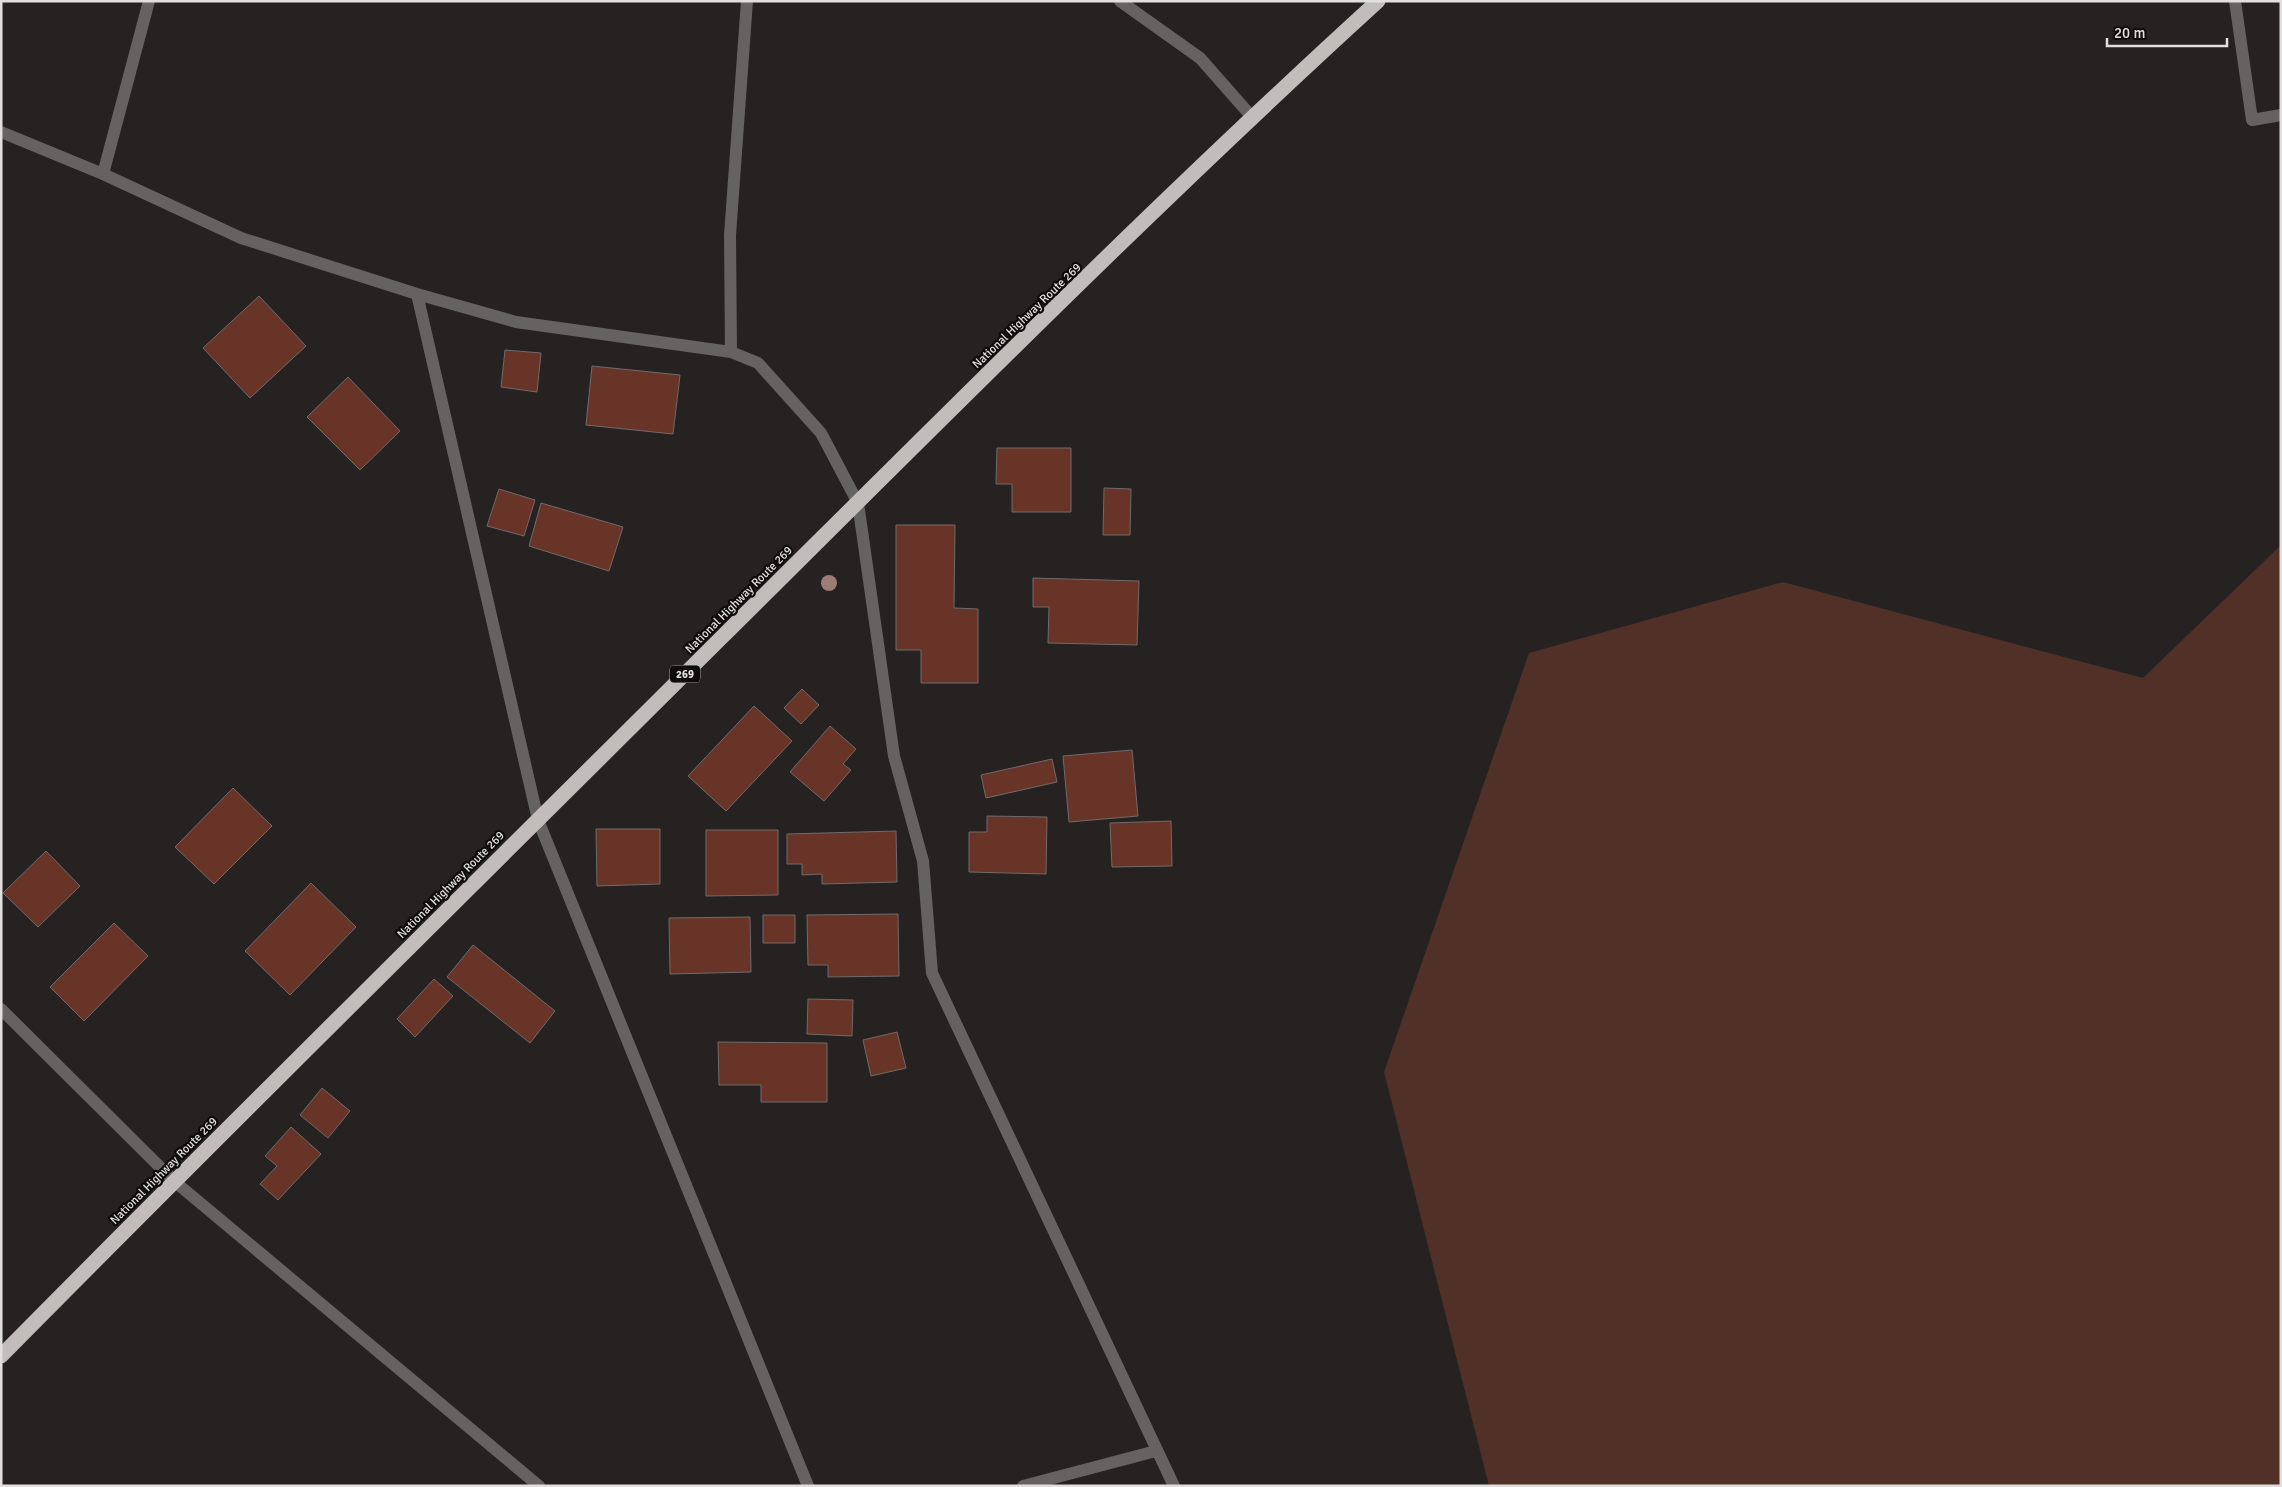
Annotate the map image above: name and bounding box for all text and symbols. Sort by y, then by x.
scale bar [2107,15,2227,47]
text: 20 m [2114,24,2145,42]
street label: National Highway Route 269 [969,260,1085,372]
street label: National Highway Route 269 [682,543,796,657]
road number: 269 [670,666,700,682]
street label: National Highway Route 269 [394,828,508,942]
street label: National Highway Route 269 [107,1114,221,1228]

